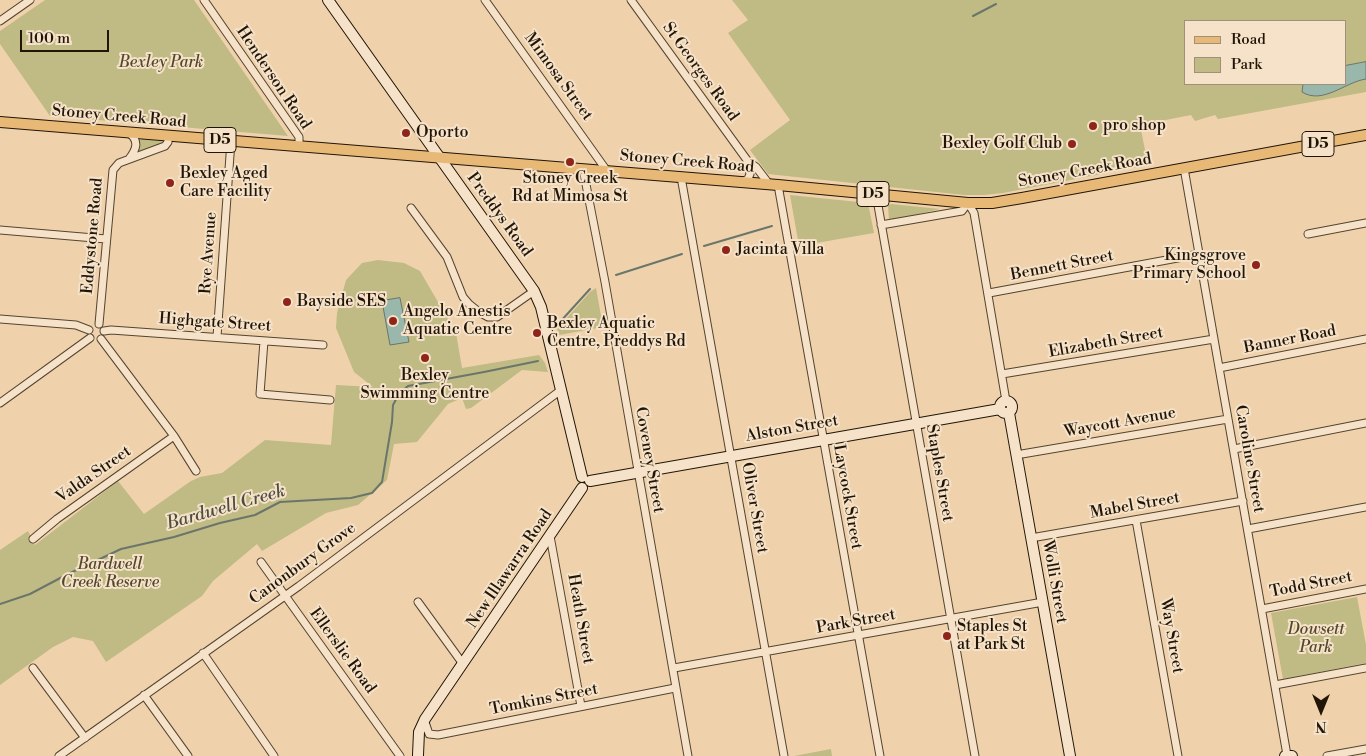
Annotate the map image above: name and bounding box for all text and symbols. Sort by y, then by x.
street label: St Georges Road [658,19,742,125]
scale bar [22,20,111,52]
legend [1184,20,1346,85]
street label: Henderson Road [231,23,315,133]
text: 100 m [28,29,70,48]
street label: Mimosa Street [520,29,596,125]
text: Road [1231,30,1266,49]
park label: Bexley Park [119,53,203,73]
text: Park [1231,55,1262,74]
street label: Stoney Creek Road [51,102,187,132]
place label: pro shop [1103,116,1166,136]
marker: pro shop [1087,120,1099,132]
place label: Oporto [416,123,469,143]
marker: Oporto [400,127,412,139]
road number: D5 [204,128,236,152]
road number: D5 [1302,132,1334,156]
place label: Bexley Golf Club [942,134,1062,154]
marker: Bexley Golf Club [1066,138,1078,150]
street label: Stoney Creek Road [619,147,755,177]
street label: Stoney Creek Road [1017,150,1153,192]
marker: Stoney Creek Rd at Mimosa St [564,156,576,168]
place label: Bexley Aged Care Facility [180,164,271,202]
street label: Preddys Road [462,169,536,261]
place label: Stoney Creek Rd at Mimosa St [512,169,628,207]
street label: Eddystone Road [78,177,108,295]
marker: Bexley Aged Care Facility [164,177,176,189]
road number: D5 [857,182,889,206]
street label: Rye Avenue [197,211,221,295]
place label: Jacinta Villa [736,240,824,260]
marker: Jacinta Villa [720,244,732,256]
place label: Kingsgrove Primary School [1132,246,1246,284]
street label: Bennett Street [1009,247,1115,285]
marker: Kingsgrove Primary School [1250,259,1262,271]
place label: Bayside SES [297,292,386,312]
marker: Bayside SES [281,296,293,308]
place label: Angelo Anestis Aquatic Centre [403,302,512,340]
street label: Highgate Street [158,309,272,337]
place label: Bexley Aquatic Centre, Preddys Rd [547,314,686,352]
marker: Angelo Anestis Aquatic Centre [387,315,399,327]
street label: Banner Road [1242,322,1338,358]
street label: Elizabeth Street [1047,323,1165,363]
marker: Bexley Aquatic Centre, Preddys Rd [531,327,543,339]
marker: Bexley Swimming Centre [419,352,431,364]
place label: Bexley Swimming Centre [361,366,489,404]
street label: Waycott Avenue [1063,404,1177,442]
street label: Caroline Street [1230,404,1268,514]
street label: Coveney Street [630,405,668,515]
street label: Alston Street [744,411,840,447]
street label: Staples Street [921,423,957,523]
street label: Valda Street [53,442,135,508]
street label: Laycock Street [828,443,866,551]
street label: Oliver Street [737,461,771,555]
water label: Bardwell Creek [164,481,288,535]
street label: Mabel Street [1089,489,1181,523]
street label: New Illawarra Road [463,506,557,632]
street label: Canonbury Grove [246,519,360,609]
street label: Wolli Street [1037,539,1071,625]
park label: Bardwell Creek Reserve [61,555,159,593]
street label: Todd Street [1268,568,1354,602]
street label: Heath Street [563,572,597,666]
street label: Way Street [1155,597,1187,675]
street label: Ellerslie Road [305,604,379,698]
street label: Park Street [815,606,897,638]
place label: Staples St at Park St [957,617,1027,655]
park label: Dowsett Park [1288,620,1344,658]
marker: Staples St at Park St [941,630,953,642]
street label: Tomkins Street [488,680,600,720]
north arrow [1296,686,1346,736]
text: N [1315,717,1327,735]

